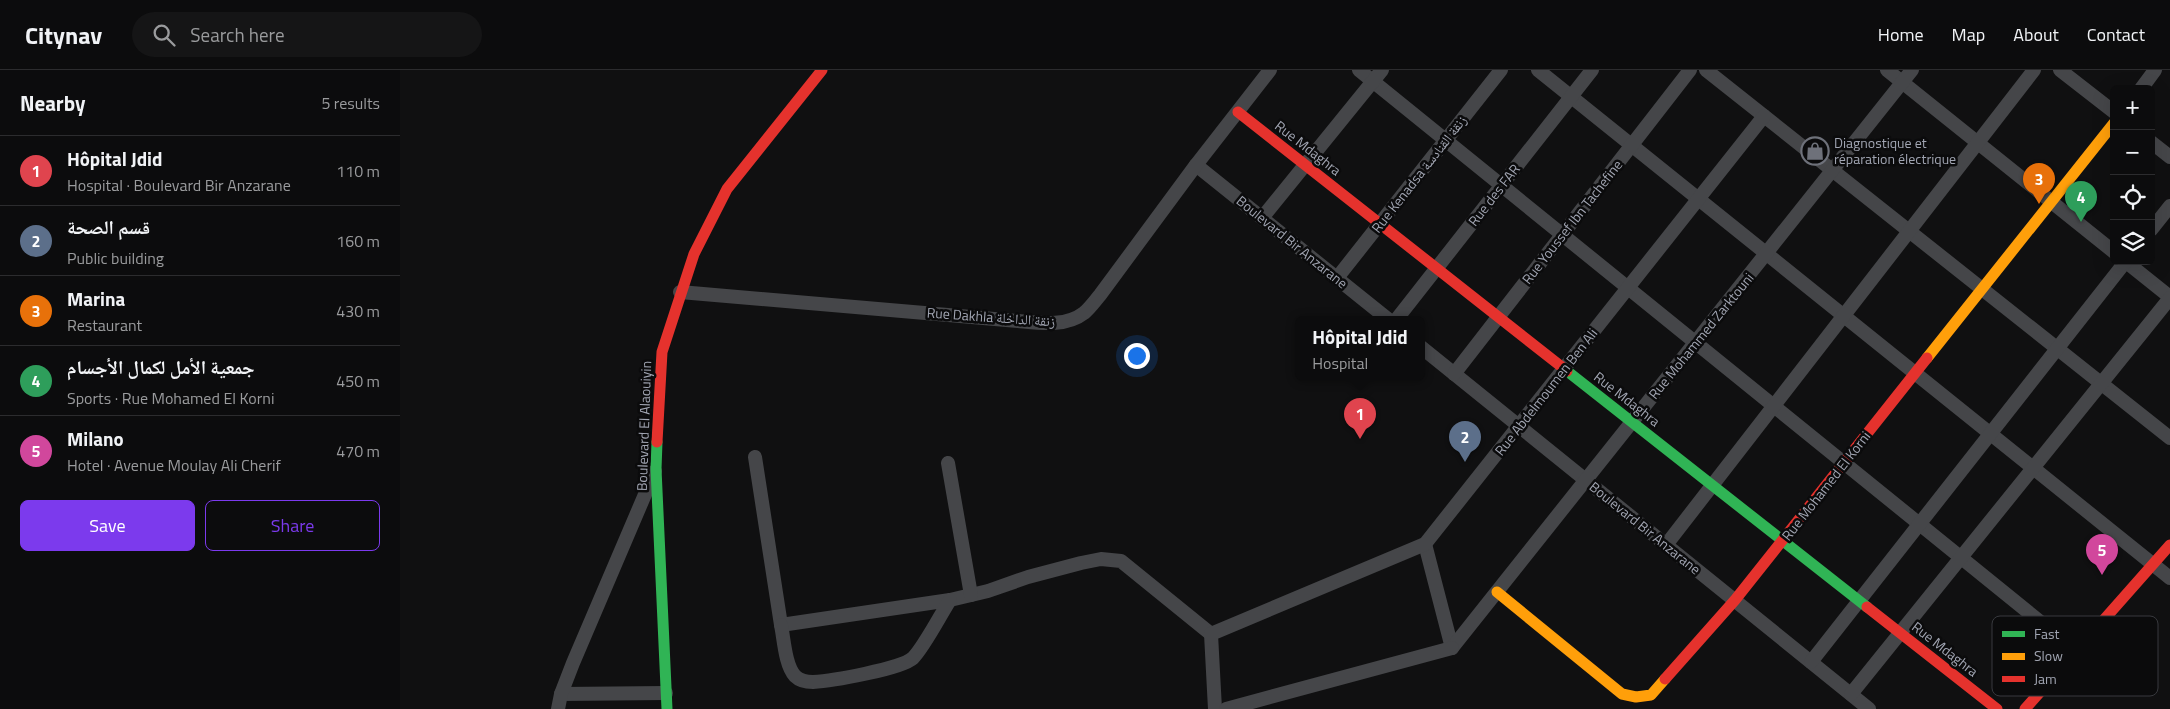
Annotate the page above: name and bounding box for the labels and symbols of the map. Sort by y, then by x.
street label: Rue Kenadsa زنقة القنادسة [1366,110,1471,237]
street label: Rue Mdaghra [1271,115,1346,180]
place label: Diagnostique et réparation électrique [1834,132,1956,169]
shop icon: Diagnostique et réparation électrique [1800,136,1830,166]
street label: Rue Youssef Ibn Tachefine [1516,155,1627,288]
street label: Rue des FAR [1463,159,1525,230]
pin: 3 [2023,163,2055,204]
pin: 4 [2065,181,2097,222]
street label: Boulevard Bir Anzarane [1232,190,1352,293]
street label: Rue Mohammed Zarktouni [1643,268,1758,403]
street label: Rue Dakhla زنقة الداخلة [926,302,1056,331]
street label: Rue Abdelmoumen Ben Ali [1489,324,1602,460]
your location [1124,343,1150,369]
street label: Boulevard El Alaouiyin [631,360,656,491]
street label: Rue Mdaghra [1590,366,1665,431]
pin: 1 [1344,398,1376,439]
pin: 2 [1449,421,1481,462]
street label: Rue Mohamed El Korni [1776,427,1875,545]
street label: Boulevard Bir Anzarane [1585,476,1705,579]
pin: 5 [2086,534,2118,575]
street label: Rue Mdaghra [1908,616,1983,681]
legend [1992,616,2158,696]
text: Fast [2034,623,2059,644]
text: Slow [2034,645,2063,666]
text: Jam [2034,668,2057,689]

